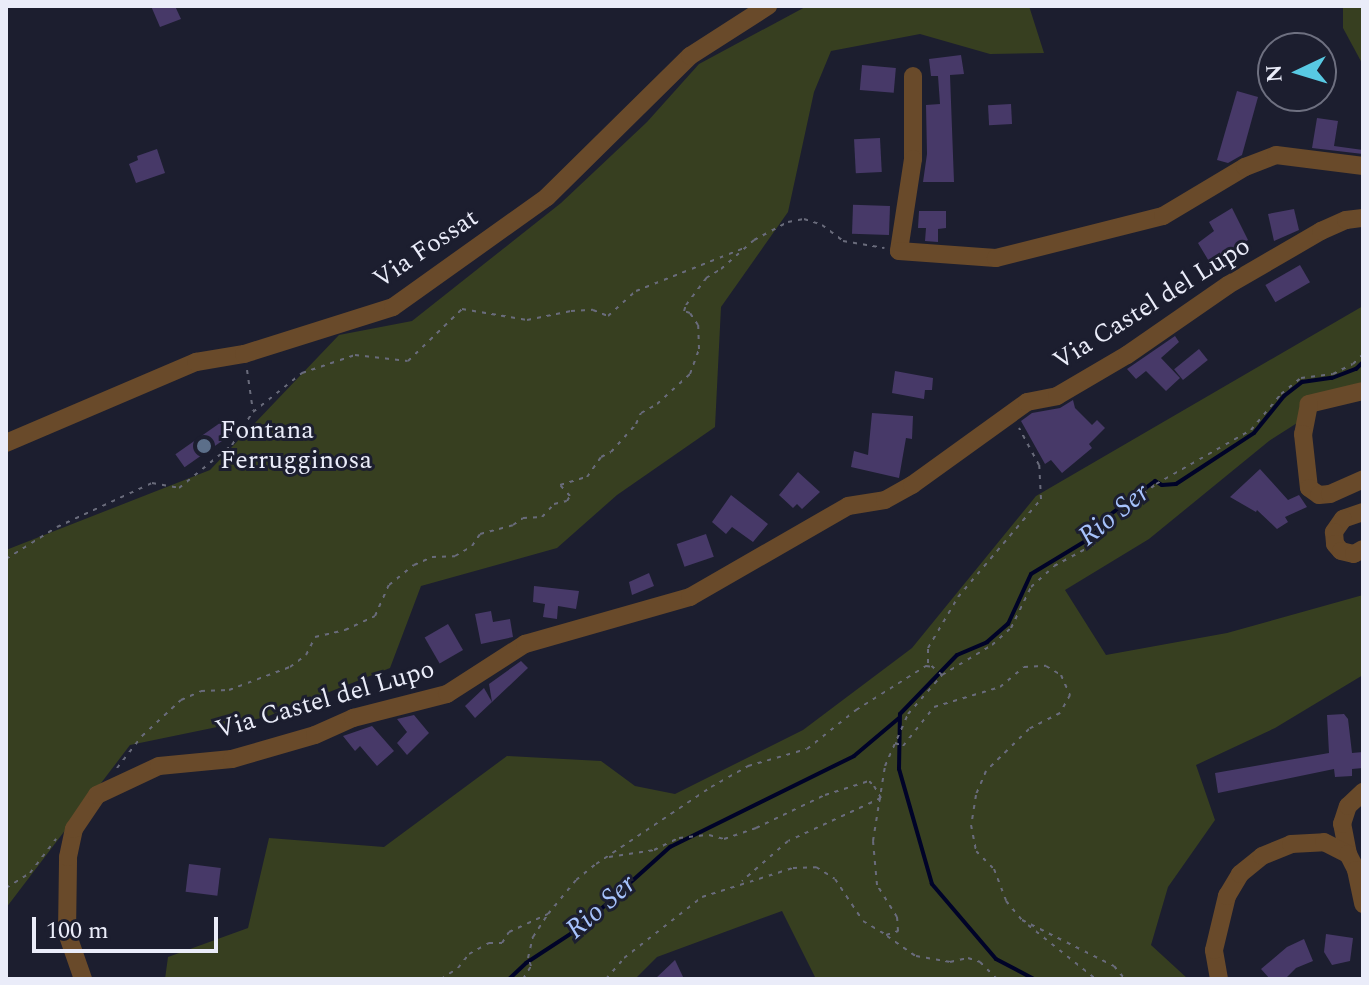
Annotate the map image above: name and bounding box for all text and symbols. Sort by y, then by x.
north arrow [1257,32,1337,112]
text: N [1257,63,1292,84]
street label: Via Fossat [368,203,484,295]
street label: Via Castel del Lupo [1048,231,1256,377]
place label: Fontana Ferrugginosa [220,415,372,476]
marker: Fontana Ferrugginosa [195,437,213,455]
water label: Rio Ser [1072,476,1156,554]
street label: Via Castel del Lupo [212,654,438,746]
water label: Rio Ser [559,868,643,946]
scale bar [36,901,222,951]
text: 100 m [46,913,109,949]

